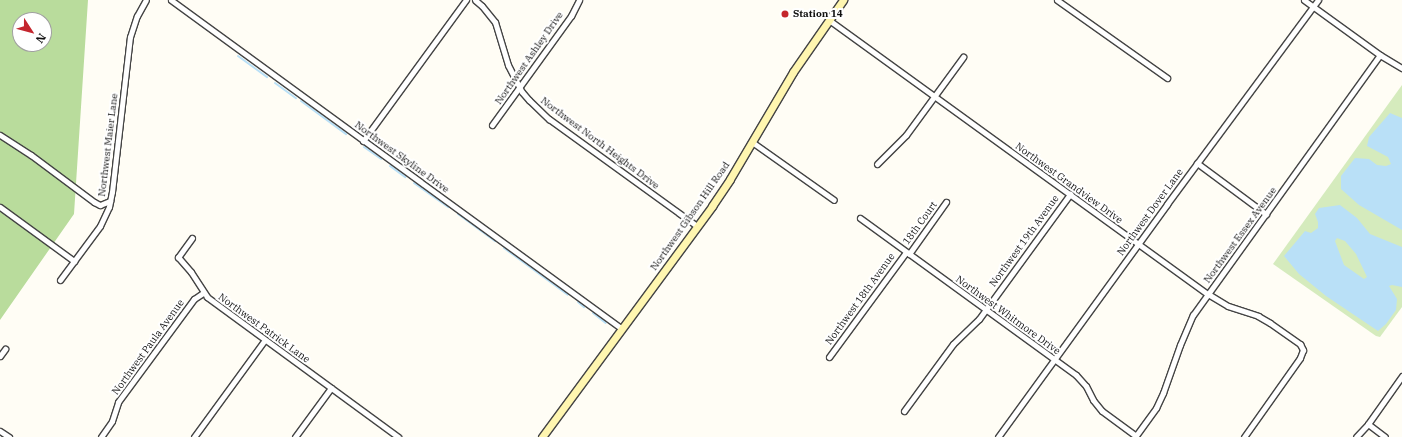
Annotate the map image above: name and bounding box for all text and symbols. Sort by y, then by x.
place label: Station 14 [793,8,843,20]
street label: Northwest Ashley Drive [492,9,566,107]
marker: Station 14 [780,9,790,19]
north arrow [12,12,52,52]
text: N [33,31,49,46]
street label: Northwest Maier Lane [96,93,120,197]
street label: Northwest North Heights Drive [538,94,662,192]
street label: Northwest Skyline Drive [352,119,452,195]
street label: Northwest Grandview Drive [1013,140,1125,226]
street label: Northwest Gibson Hill Road [648,159,732,273]
street label: Northwest Dover Lane [1114,166,1186,258]
street label: Northwest Essex Avenue [1201,185,1279,285]
street label: Northwest 19th Avenue [987,193,1061,289]
street label: 18th Court [900,199,940,247]
street label: Northwest 18th Avenue [823,251,897,347]
street label: Northwest Whitmore Drive [953,273,1063,357]
street label: Northwest Patrick Lane [216,291,312,365]
street label: Northwest Paula Avenue [109,297,187,397]

